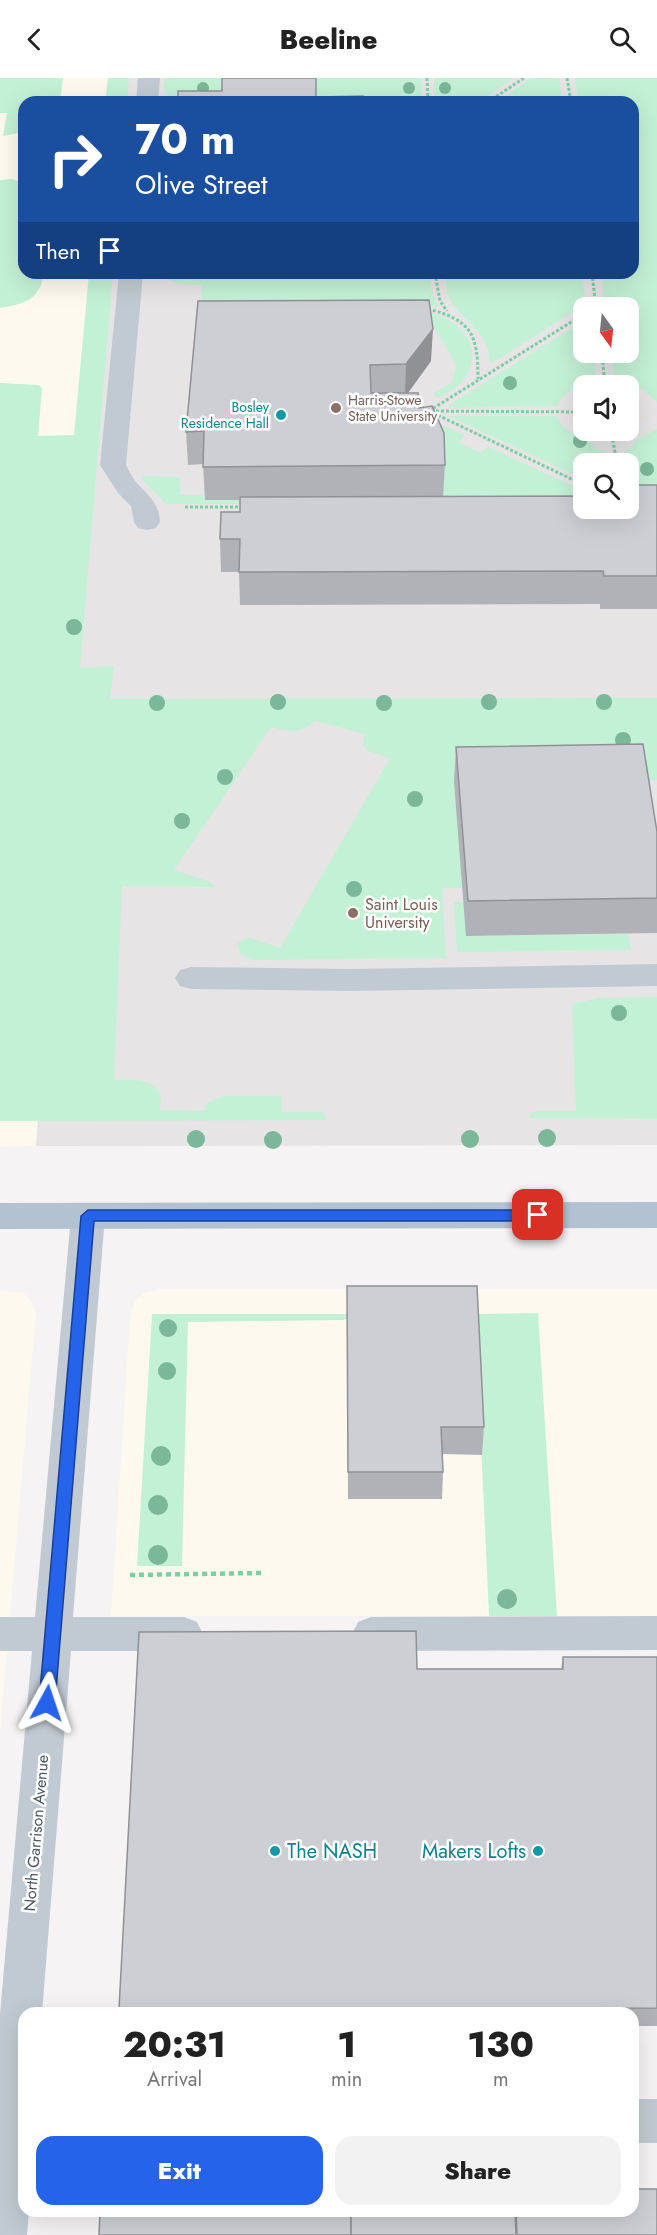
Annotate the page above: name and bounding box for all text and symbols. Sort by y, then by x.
text: Beeline [280,20,377,59]
icon: back [18,23,51,56]
icon: search [606,23,639,56]
text: 70 m [135,109,235,170]
icon: right [36,120,114,198]
text: Olive Street [135,165,267,204]
icon: arrive [93,234,126,267]
text: Then [36,235,81,267]
north arrow [573,297,639,363]
map controls [573,297,639,519]
button: sound [573,375,639,441]
place label: Harris-Stowe State University [348,390,438,426]
place label: Bosley Residence Hall [181,397,270,433]
marker: Harris-Stowe State University [329,401,343,415]
marker: Bosley Residence Hall [274,408,288,422]
button: search [573,453,639,519]
place label: Saint Louis University [365,893,438,934]
marker: Saint Louis University [346,906,360,920]
pin [512,1189,563,1240]
icon: arrive [521,1198,554,1231]
position arrow [15,1671,79,1735]
street label: North Garrison Avenue [18,1754,54,1912]
place label: The NASH [287,1837,377,1866]
place label: Makers Lofts [422,1837,526,1866]
marker: The NASH [268,1844,282,1858]
marker: Makers Lofts [531,1844,545,1858]
text: 20:31 [123,2018,226,2070]
text: 1 [337,2018,356,2070]
text: 130 [467,2018,534,2070]
text: Arrival [147,2065,202,2094]
text: min [331,2065,362,2094]
text: m [493,2065,508,2094]
button: Exit [36,2136,323,2205]
button: Share [335,2136,621,2205]

